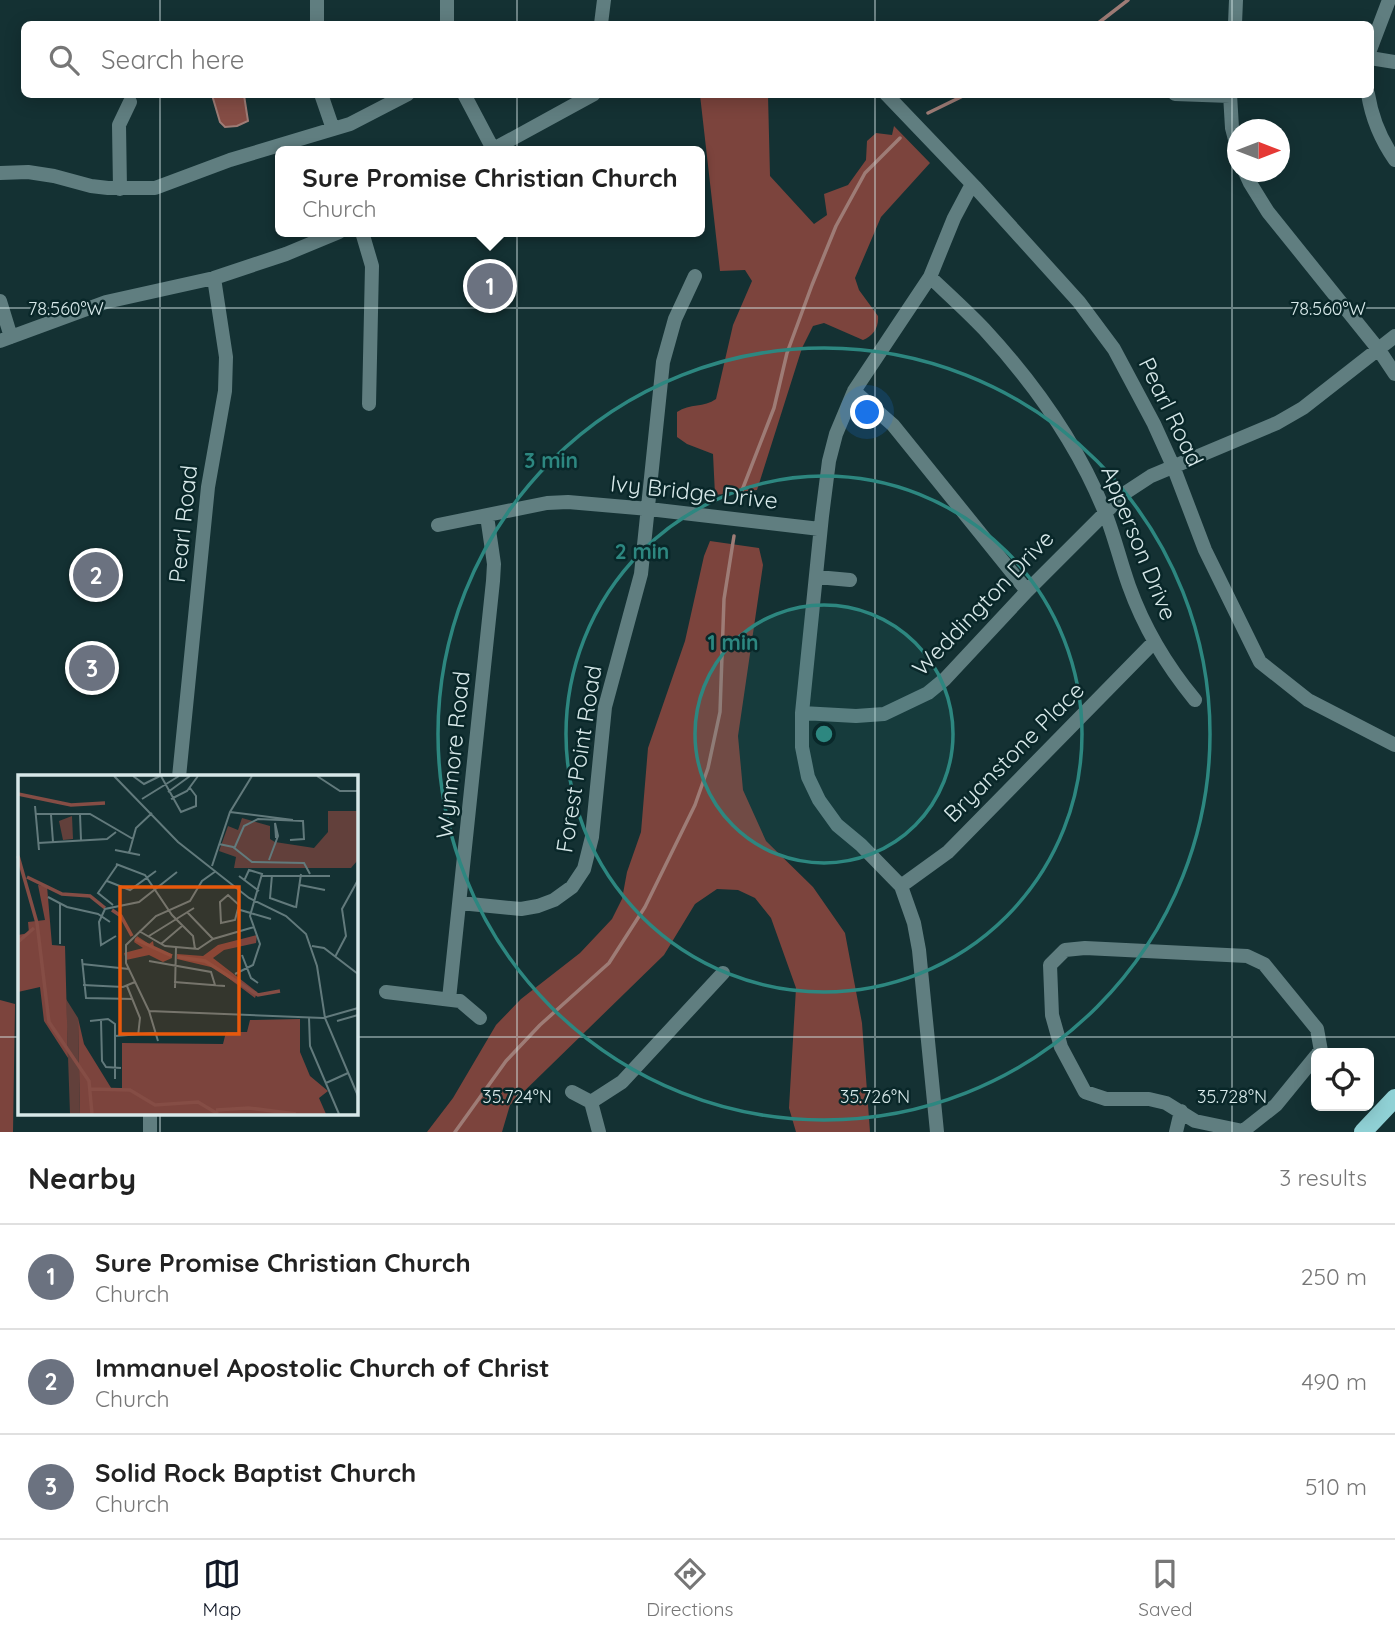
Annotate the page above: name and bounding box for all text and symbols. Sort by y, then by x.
search box [21,21,1374,98]
icon: search [45,41,83,79]
text: Search here [101,43,245,76]
north arrow [1227,119,1290,182]
popup [275,146,705,237]
text: Sure Promise Christian Church [302,161,678,194]
text: Church [302,194,377,223]
pin: 1 [467,260,513,312]
text: 78.560°W [28,297,104,320]
text: 78.560°W [1290,297,1366,320]
street label: Pearl Road [1133,352,1210,471]
your location [850,395,884,429]
text: 3 min [524,447,578,473]
street label: Apperson Drive [1095,461,1184,624]
street label: Pearl Road [162,464,203,584]
street label: Ivy Bridge Drive [609,468,779,515]
street label: Weddington Drive [906,524,1060,682]
text: 2 min [615,538,669,564]
pin: 2 [73,549,119,601]
text: 1 min [708,629,758,655]
pin: 3 [69,642,115,694]
street label: Forest Point Road [549,663,608,855]
street label: Wynmore Road [429,670,476,840]
street label: Bryanstone Place [937,675,1090,828]
centre of rings [812,722,836,746]
inset map [18,775,357,1114]
map controls [1311,1048,1374,1111]
button: locate [1311,1048,1374,1111]
text: 35.724°N [482,1085,552,1108]
text: 35.726°N [840,1085,910,1108]
text: 35.728°N [1197,1085,1267,1108]
text: Nearby [28,1159,136,1197]
text: 3 results [1279,1163,1367,1192]
text: Sure Promise Christian Church [95,1246,471,1279]
text: 1 [47,1262,55,1291]
text: 250 m [1301,1262,1367,1291]
text: Church [95,1279,170,1308]
text: Immanuel Apostolic Church of Christ [95,1351,550,1384]
text: 2 [44,1367,58,1396]
text: 490 m [1302,1367,1367,1396]
text: Church [95,1384,170,1413]
text: Solid Rock Baptist Church [95,1456,416,1489]
text: 3 [45,1472,57,1501]
text: 510 m [1305,1472,1367,1501]
text: Church [95,1489,170,1518]
tab: Map [203,1555,241,1621]
tab: Directions [646,1555,733,1621]
tab: Saved [1138,1555,1193,1621]

